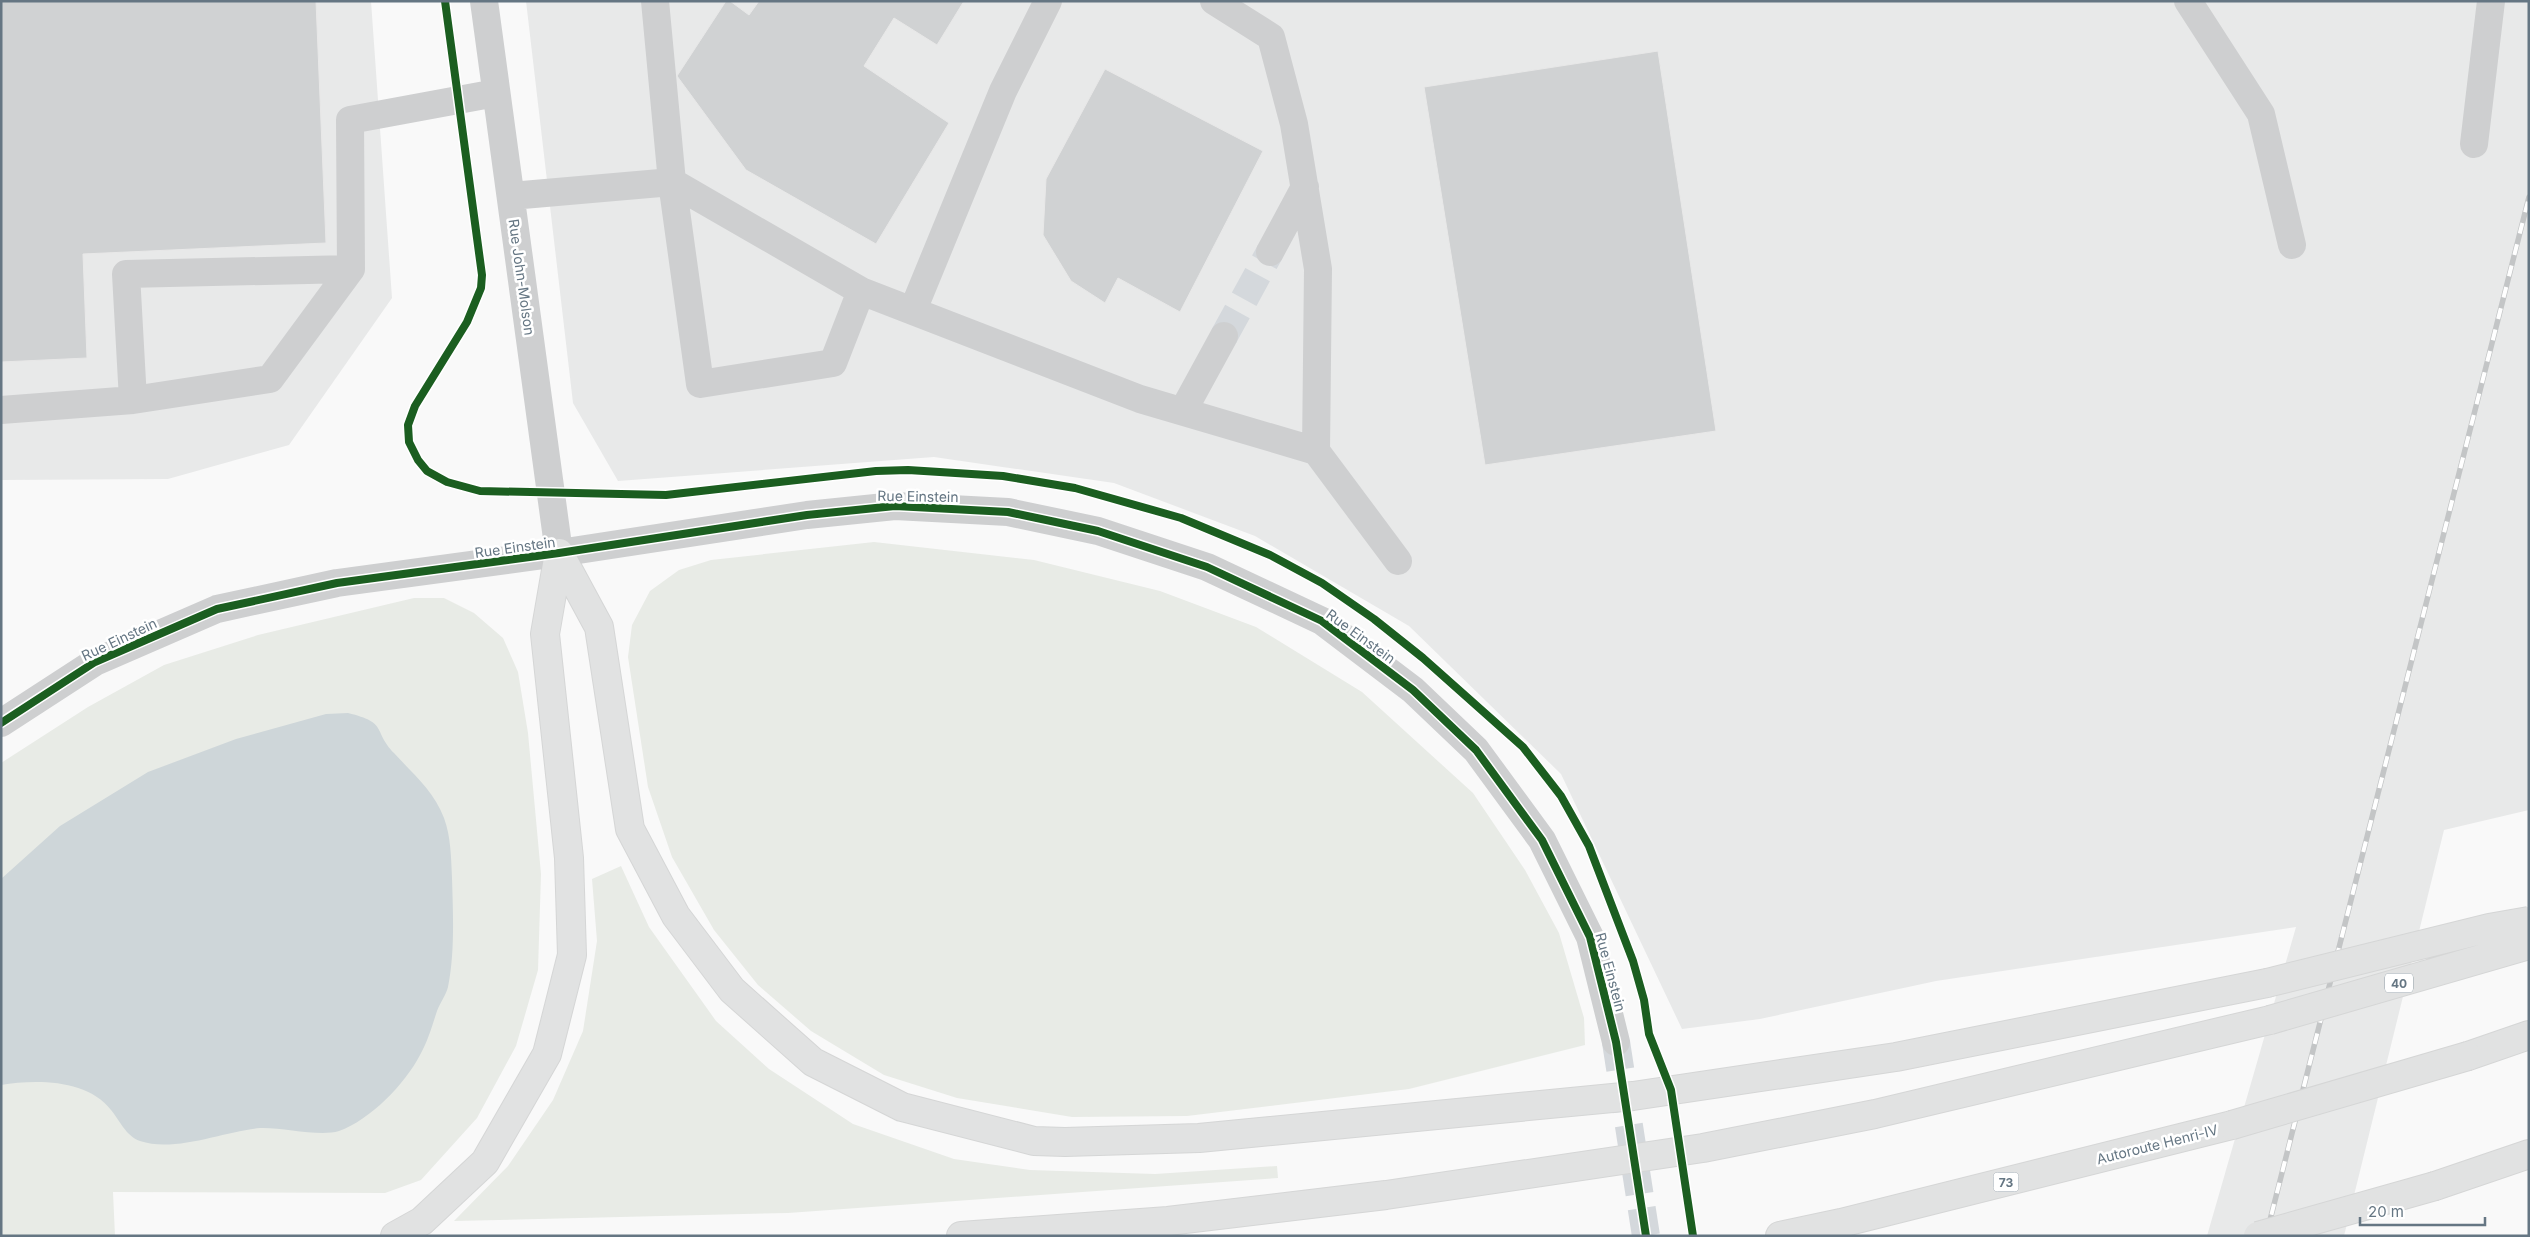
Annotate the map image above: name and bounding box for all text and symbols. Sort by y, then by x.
street label: Rue John-Molson [505,218,539,336]
street label: Rue Einstein [877,487,959,505]
street label: Rue Einstein [474,533,556,561]
street label: Rue Einstein [1323,605,1399,667]
street label: Rue Einstein [79,614,159,664]
street label: Rue Einstein [1592,931,1630,1013]
road number: 40 [2385,974,2413,992]
street label: Autoroute Henri-IV [2094,1121,2220,1167]
road number: 73 [1994,1172,2018,1192]
scale bar [2360,1194,2485,1226]
text: 20 m [2368,1202,2404,1221]

